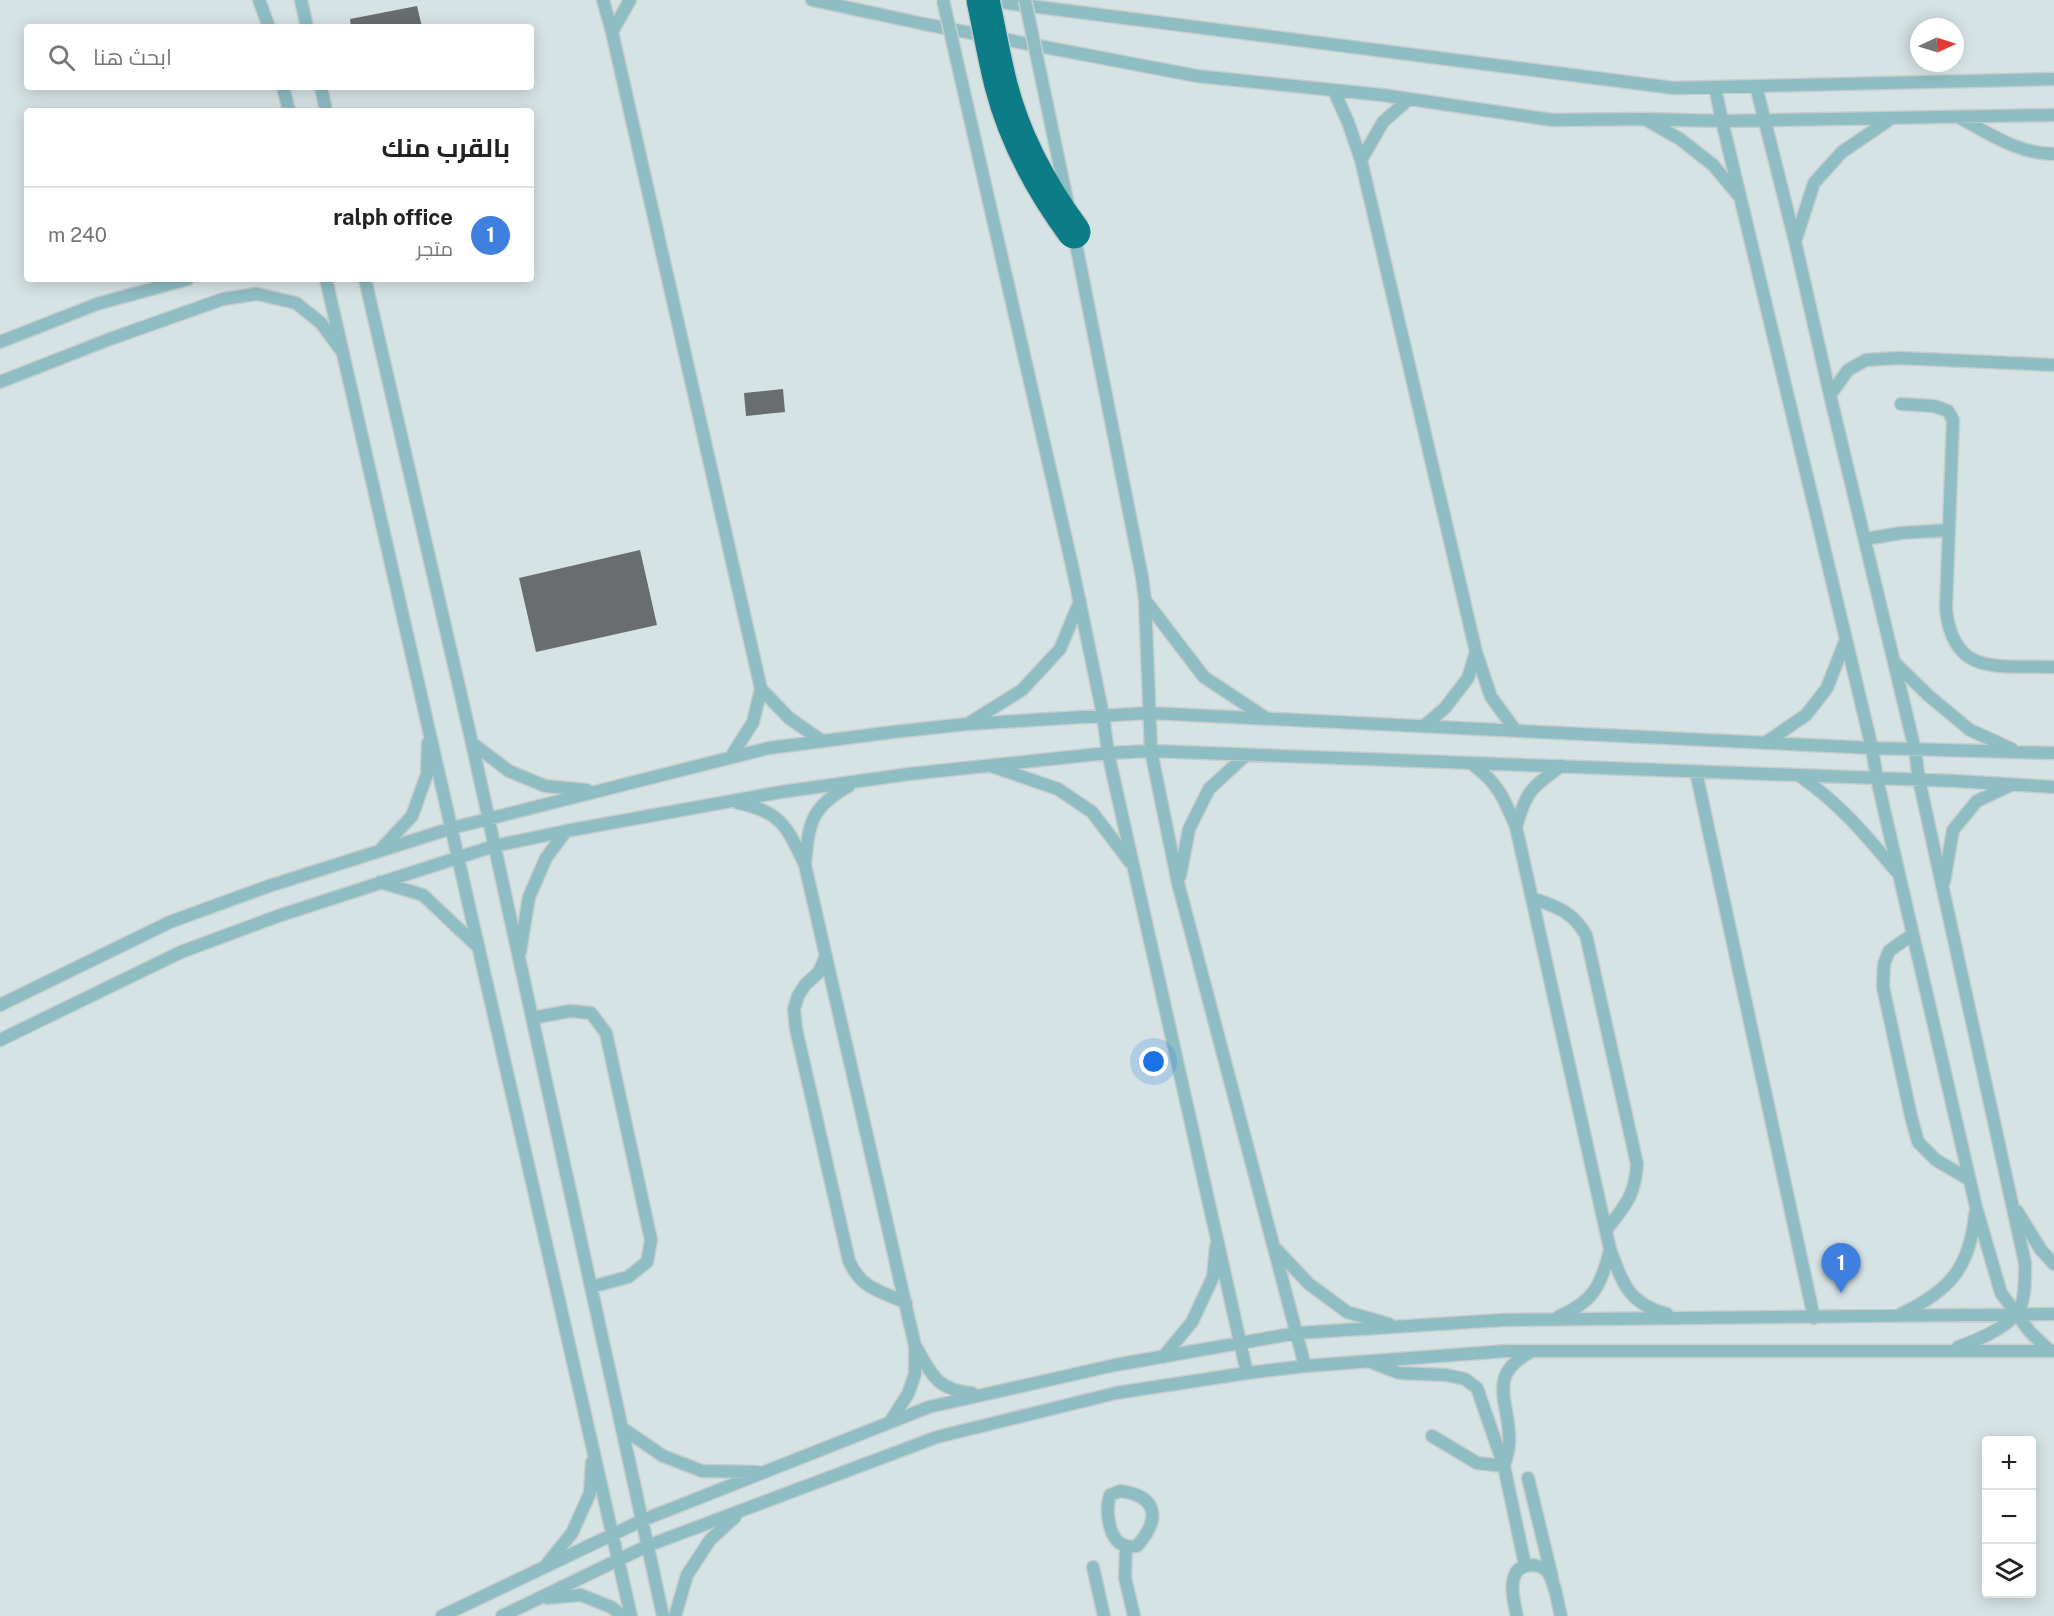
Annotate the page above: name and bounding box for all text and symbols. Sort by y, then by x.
north arrow [1910,18,1964,72]
search box [24,24,534,90]
icon: search [45,41,78,74]
text: ابحث هنا [93,44,172,70]
text: بالقرب منك [381,132,510,163]
text: ralph office [333,204,453,230]
text: 240 m [48,223,107,247]
text: 1 [486,223,495,247]
text: متجر [416,237,453,261]
your location [1139,1047,1168,1076]
pin: 1 [1822,1244,1860,1293]
map controls [1982,1436,2036,1598]
button: + [1982,1436,2036,1490]
button: − [1982,1490,2036,1544]
button: layers [1982,1544,2036,1598]

